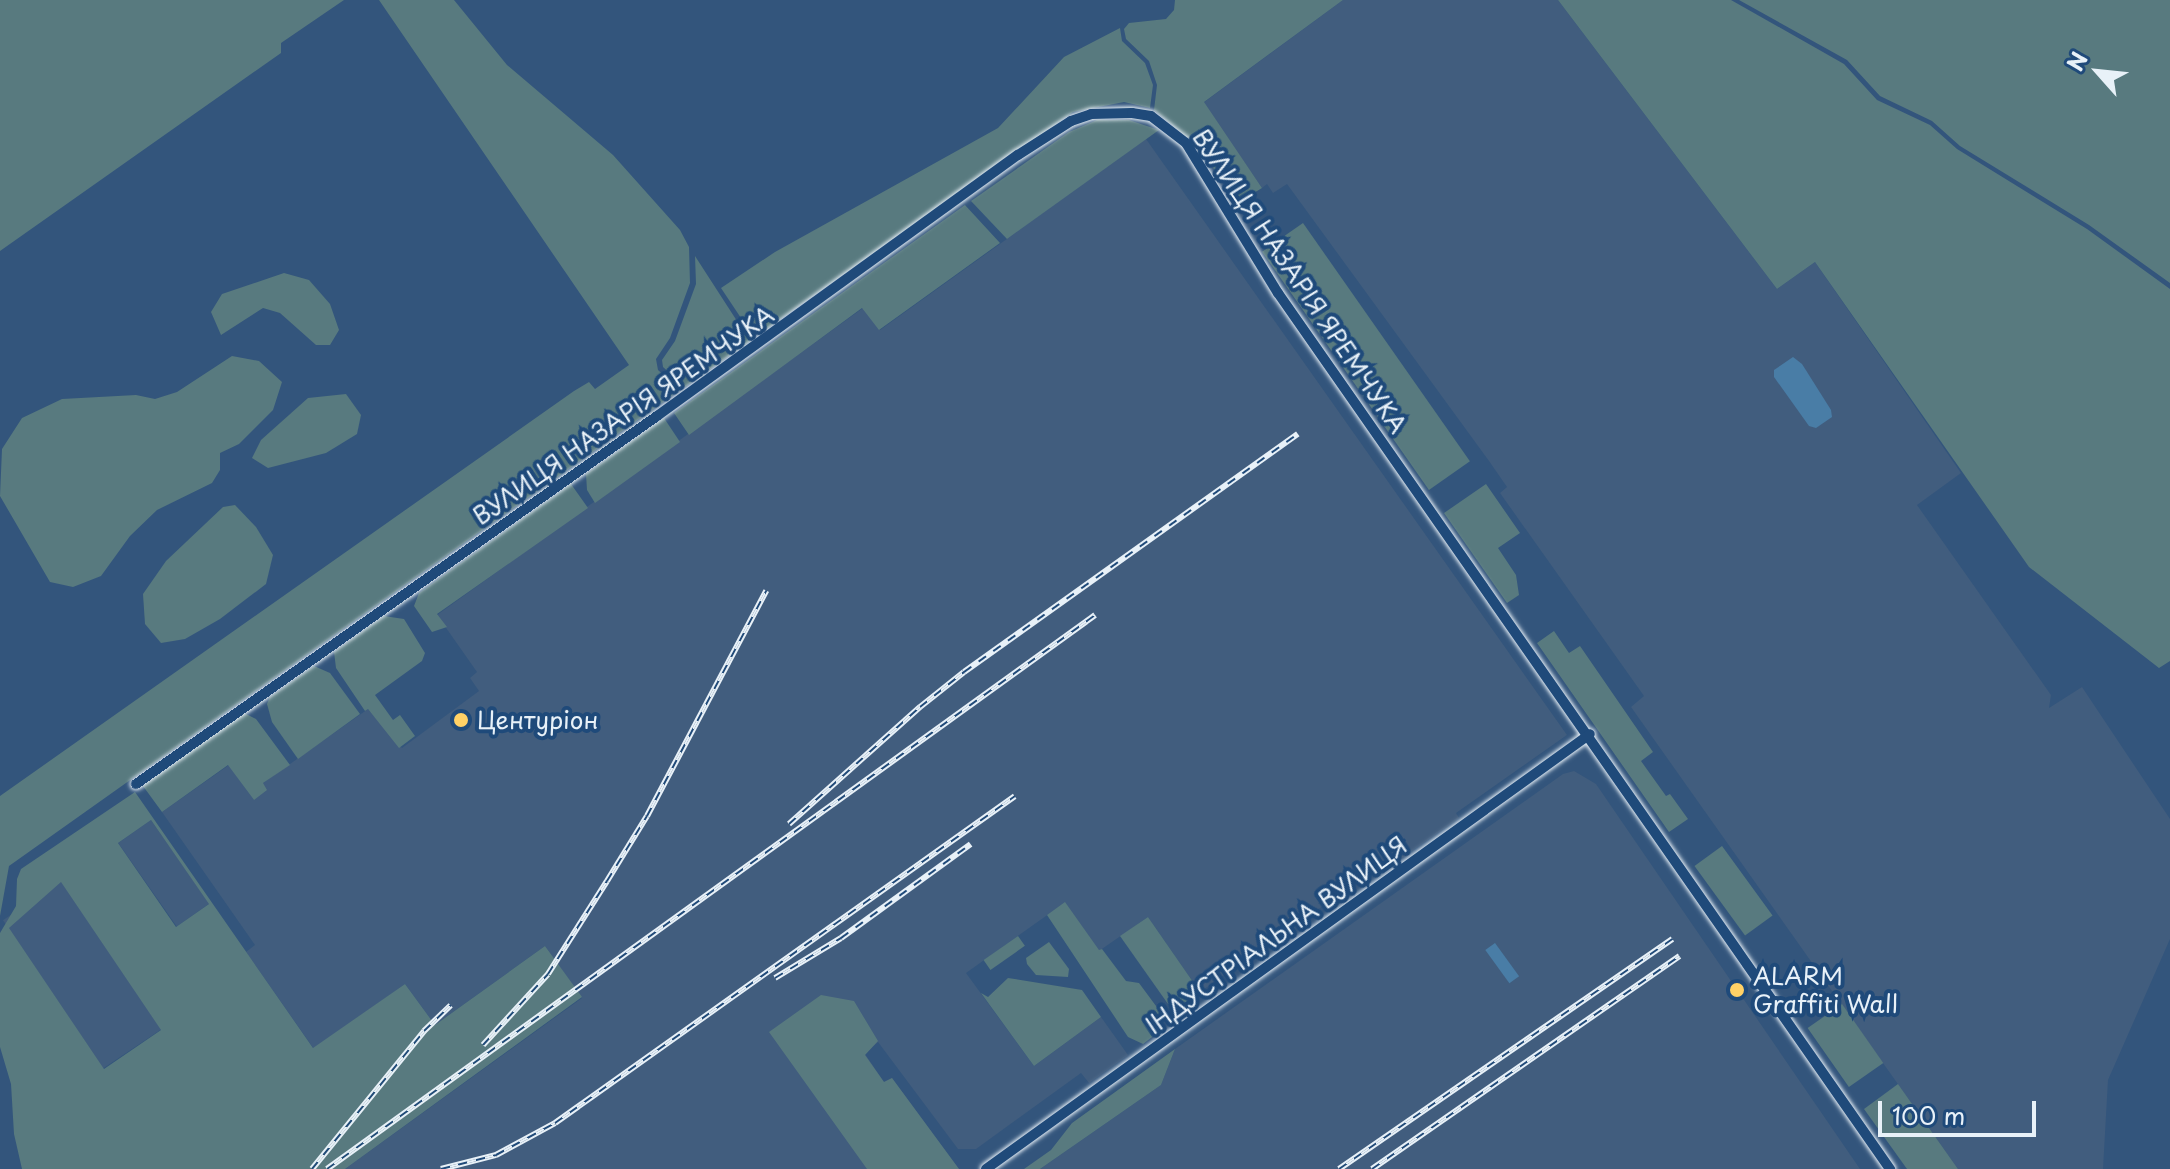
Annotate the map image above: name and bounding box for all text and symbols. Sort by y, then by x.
north arrow [2058,32,2138,112]
text: N [2058,46,2095,76]
street label: ВУЛИЦЯ НАЗАРІЯ ЯРЕМЧУКА [1187,123,1413,439]
street label: ВУЛИЦЯ НАЗАРІЯ ЯРЕМЧУКА [467,299,779,531]
place label: Центуріон [477,706,598,734]
marker: Центуріон [452,711,470,729]
street label: ІНДУСТРІАЛЬНА ВУЛИЦЯ [1140,830,1412,1040]
place label: ALARM Graffiti Wall [1753,962,1900,1018]
marker: ALARM Graffiti Wall [1728,981,1746,999]
scale bar [1882,1085,2040,1135]
text: 100 m [1892,1097,1965,1133]

